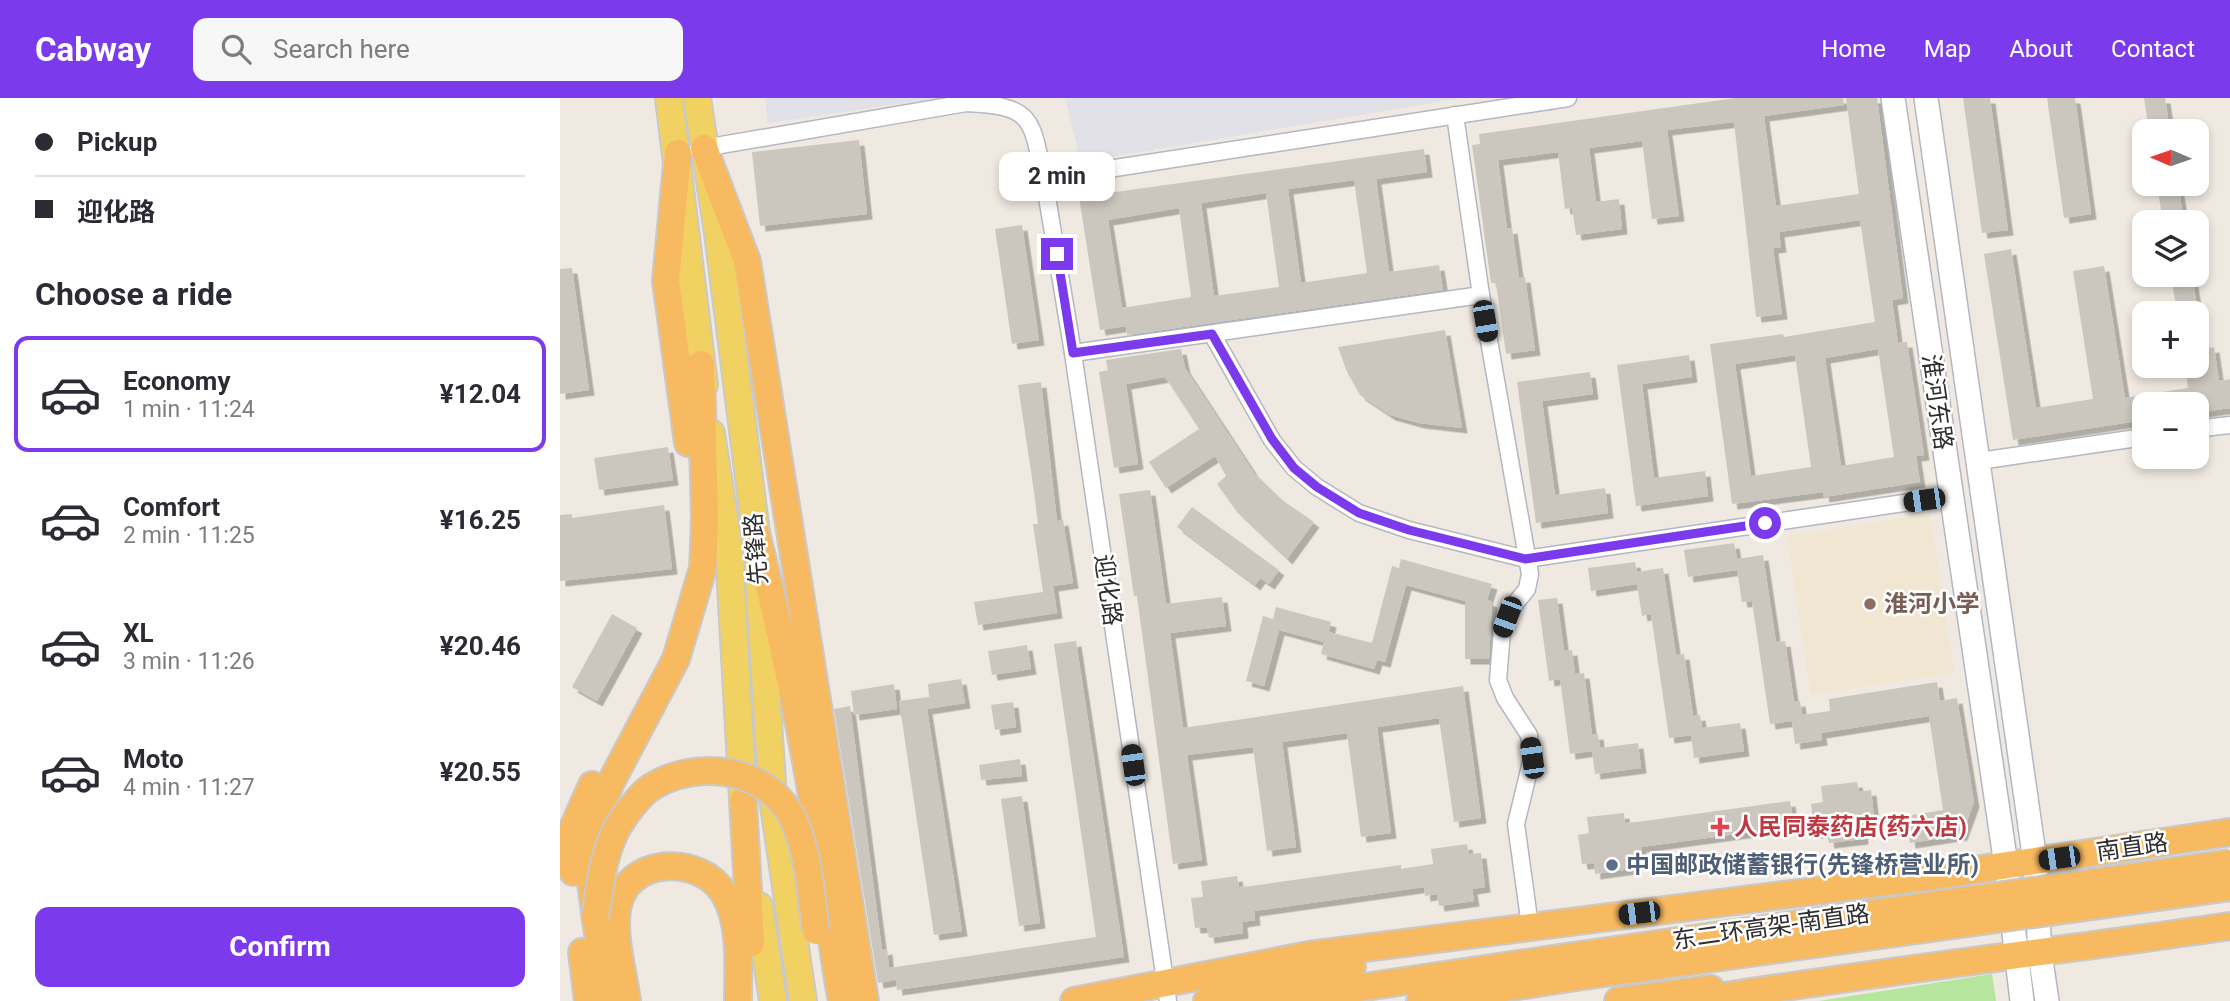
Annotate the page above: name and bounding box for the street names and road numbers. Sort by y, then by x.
street label: 淮河东路 [1916,353,1958,451]
street label: 先锋路 [739,512,773,586]
street label: 迎化路 [1089,552,1127,628]
street label: 南直路 [2094,828,2170,866]
street label: 东二环高架-南直路 [1671,899,1871,955]

